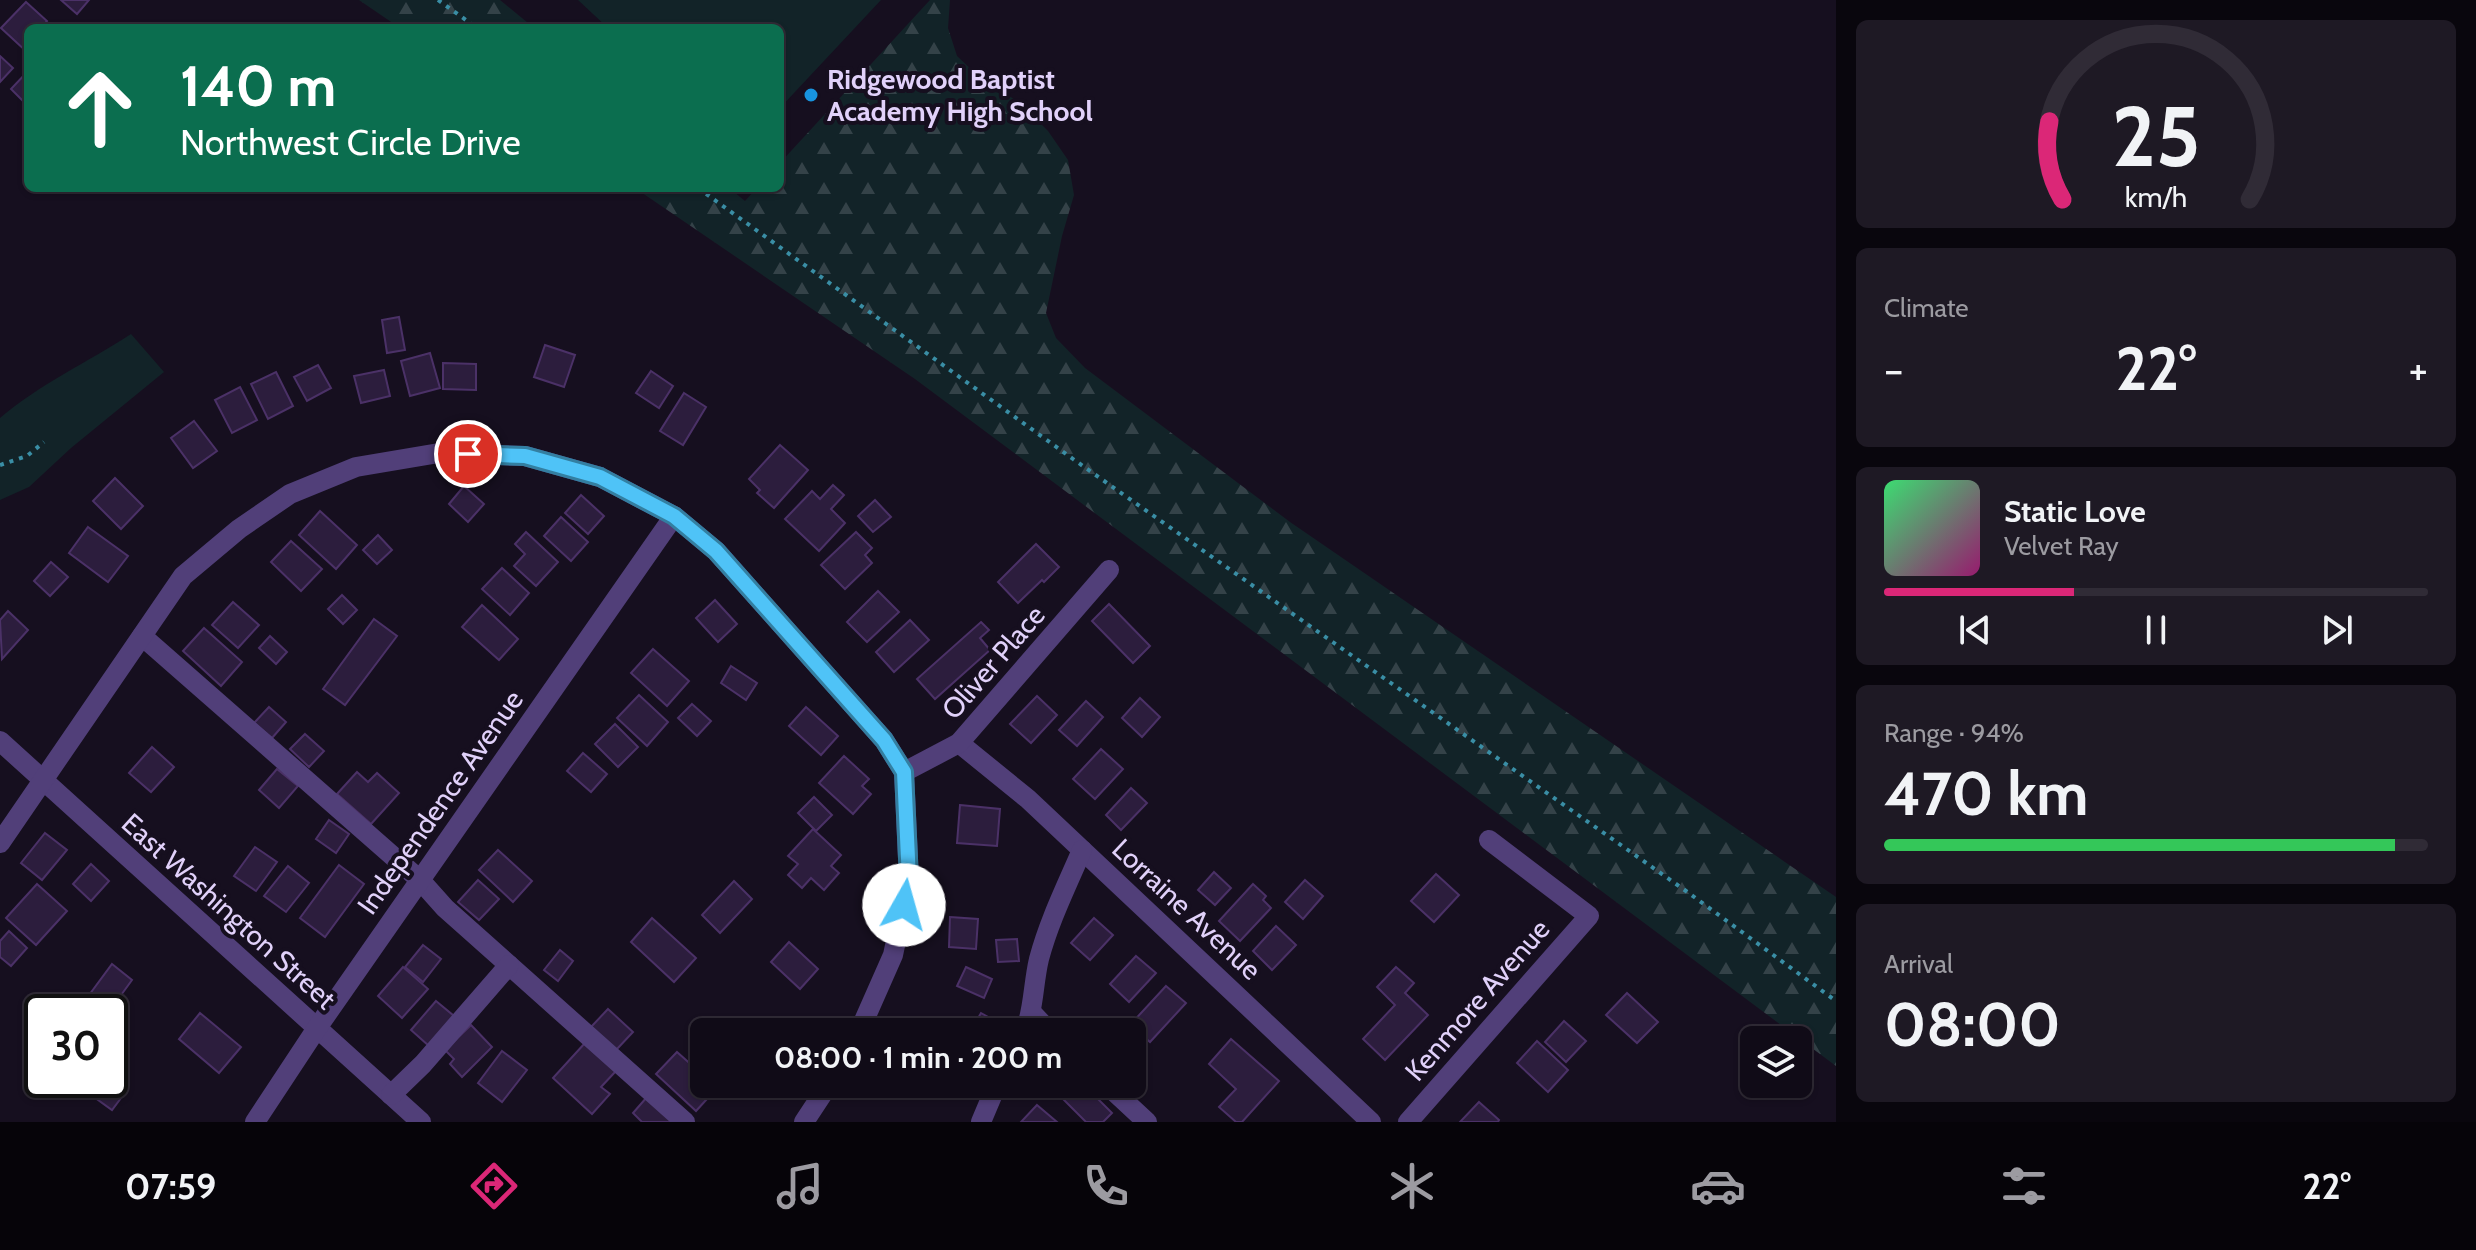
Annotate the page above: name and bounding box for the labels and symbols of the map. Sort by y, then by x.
place label: Ridgewood Baptist Academy High School [827,62,1093,128]
marker: Ridgewood Baptist Academy High School [802,86,820,104]
pin [434,420,502,488]
street label: Oliver Place [934,598,1052,726]
street label: Independence Avenue [350,684,530,920]
street label: East Washington Street [115,806,343,1016]
street label: Lorraine Avenue [1106,831,1268,987]
position arrow [862,863,946,947]
street label: Kenmore Avenue [1398,912,1556,1088]
speed limit sign: 30 [24,994,128,1098]

